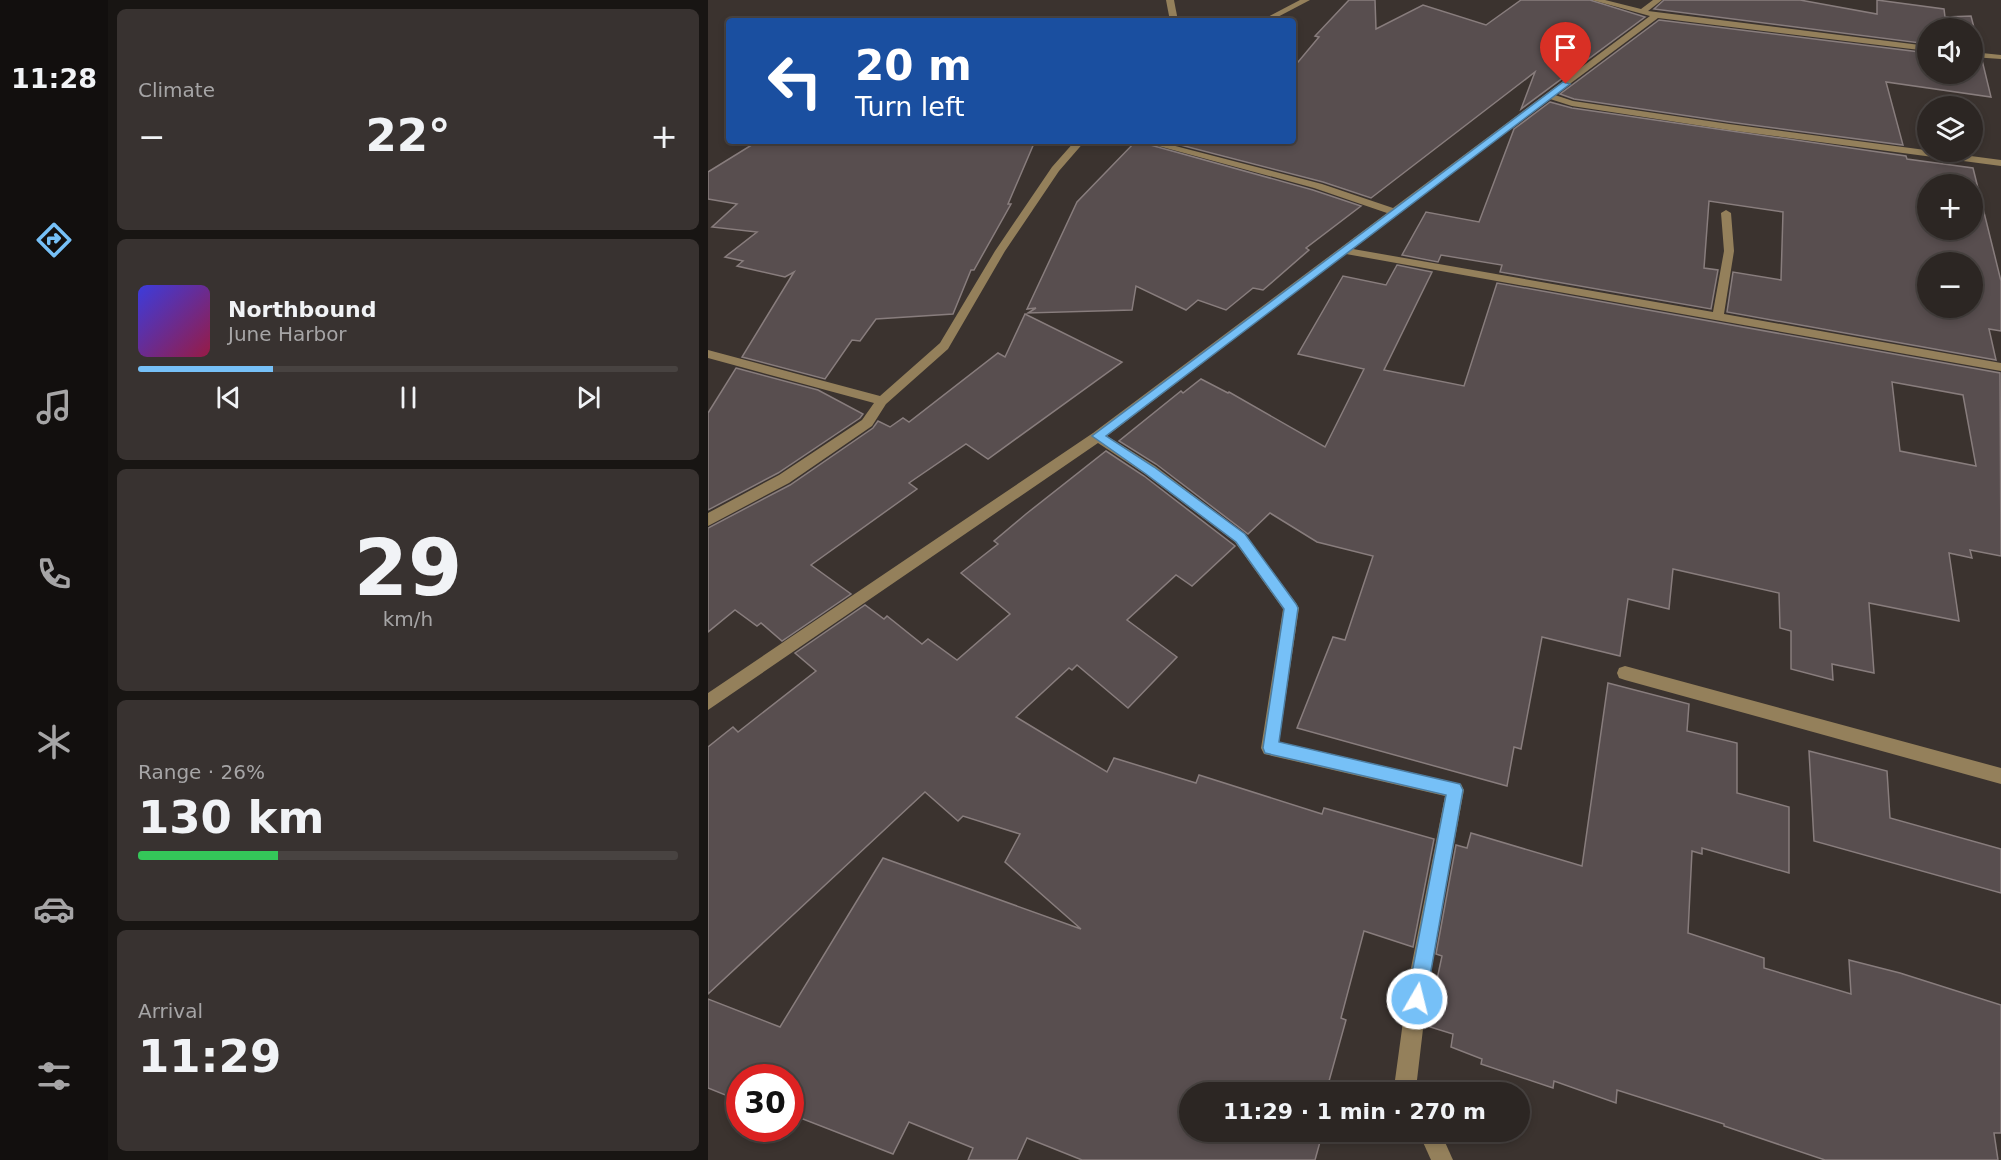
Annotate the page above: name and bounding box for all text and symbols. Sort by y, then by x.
map controls [1917,18,1983,318]
button: sound [1917,18,1983,84]
pin [1540,22,1591,84]
icon: arrive [1549,31,1582,64]
text: 20 m [855,41,972,90]
icon: left [756,42,834,120]
text: 11:28 [11,63,97,94]
text: Climate [138,78,215,102]
text: Turn left [855,91,965,122]
button: layers [1917,96,1983,162]
text: 22° [365,109,451,162]
text: − [138,117,166,156]
text: + [650,117,678,156]
button: + [1917,174,1983,240]
icon: directions [33,219,75,261]
button: − [1917,252,1983,318]
text: Northbound [228,297,377,322]
text: June Harbor [228,322,347,346]
icon: previous [212,381,245,414]
icon: pause [392,381,425,414]
icon: next [572,381,605,414]
icon: music [33,386,75,428]
text: 29 [354,523,462,613]
icon: phone [33,553,75,595]
text: km/h [383,607,433,631]
icon: climate [33,721,75,763]
text: Range · 26% [138,760,265,784]
text: 130 km [138,791,324,844]
icon: car [33,888,75,930]
position arrow [1385,967,1449,1031]
text: Arrival [138,999,203,1023]
text: 11:29 [138,1030,281,1083]
icon: filters [33,1055,75,1097]
speed limit sign: 30 [726,1064,804,1142]
text: 11:29 · 1 min · 270 m [1223,1099,1486,1124]

